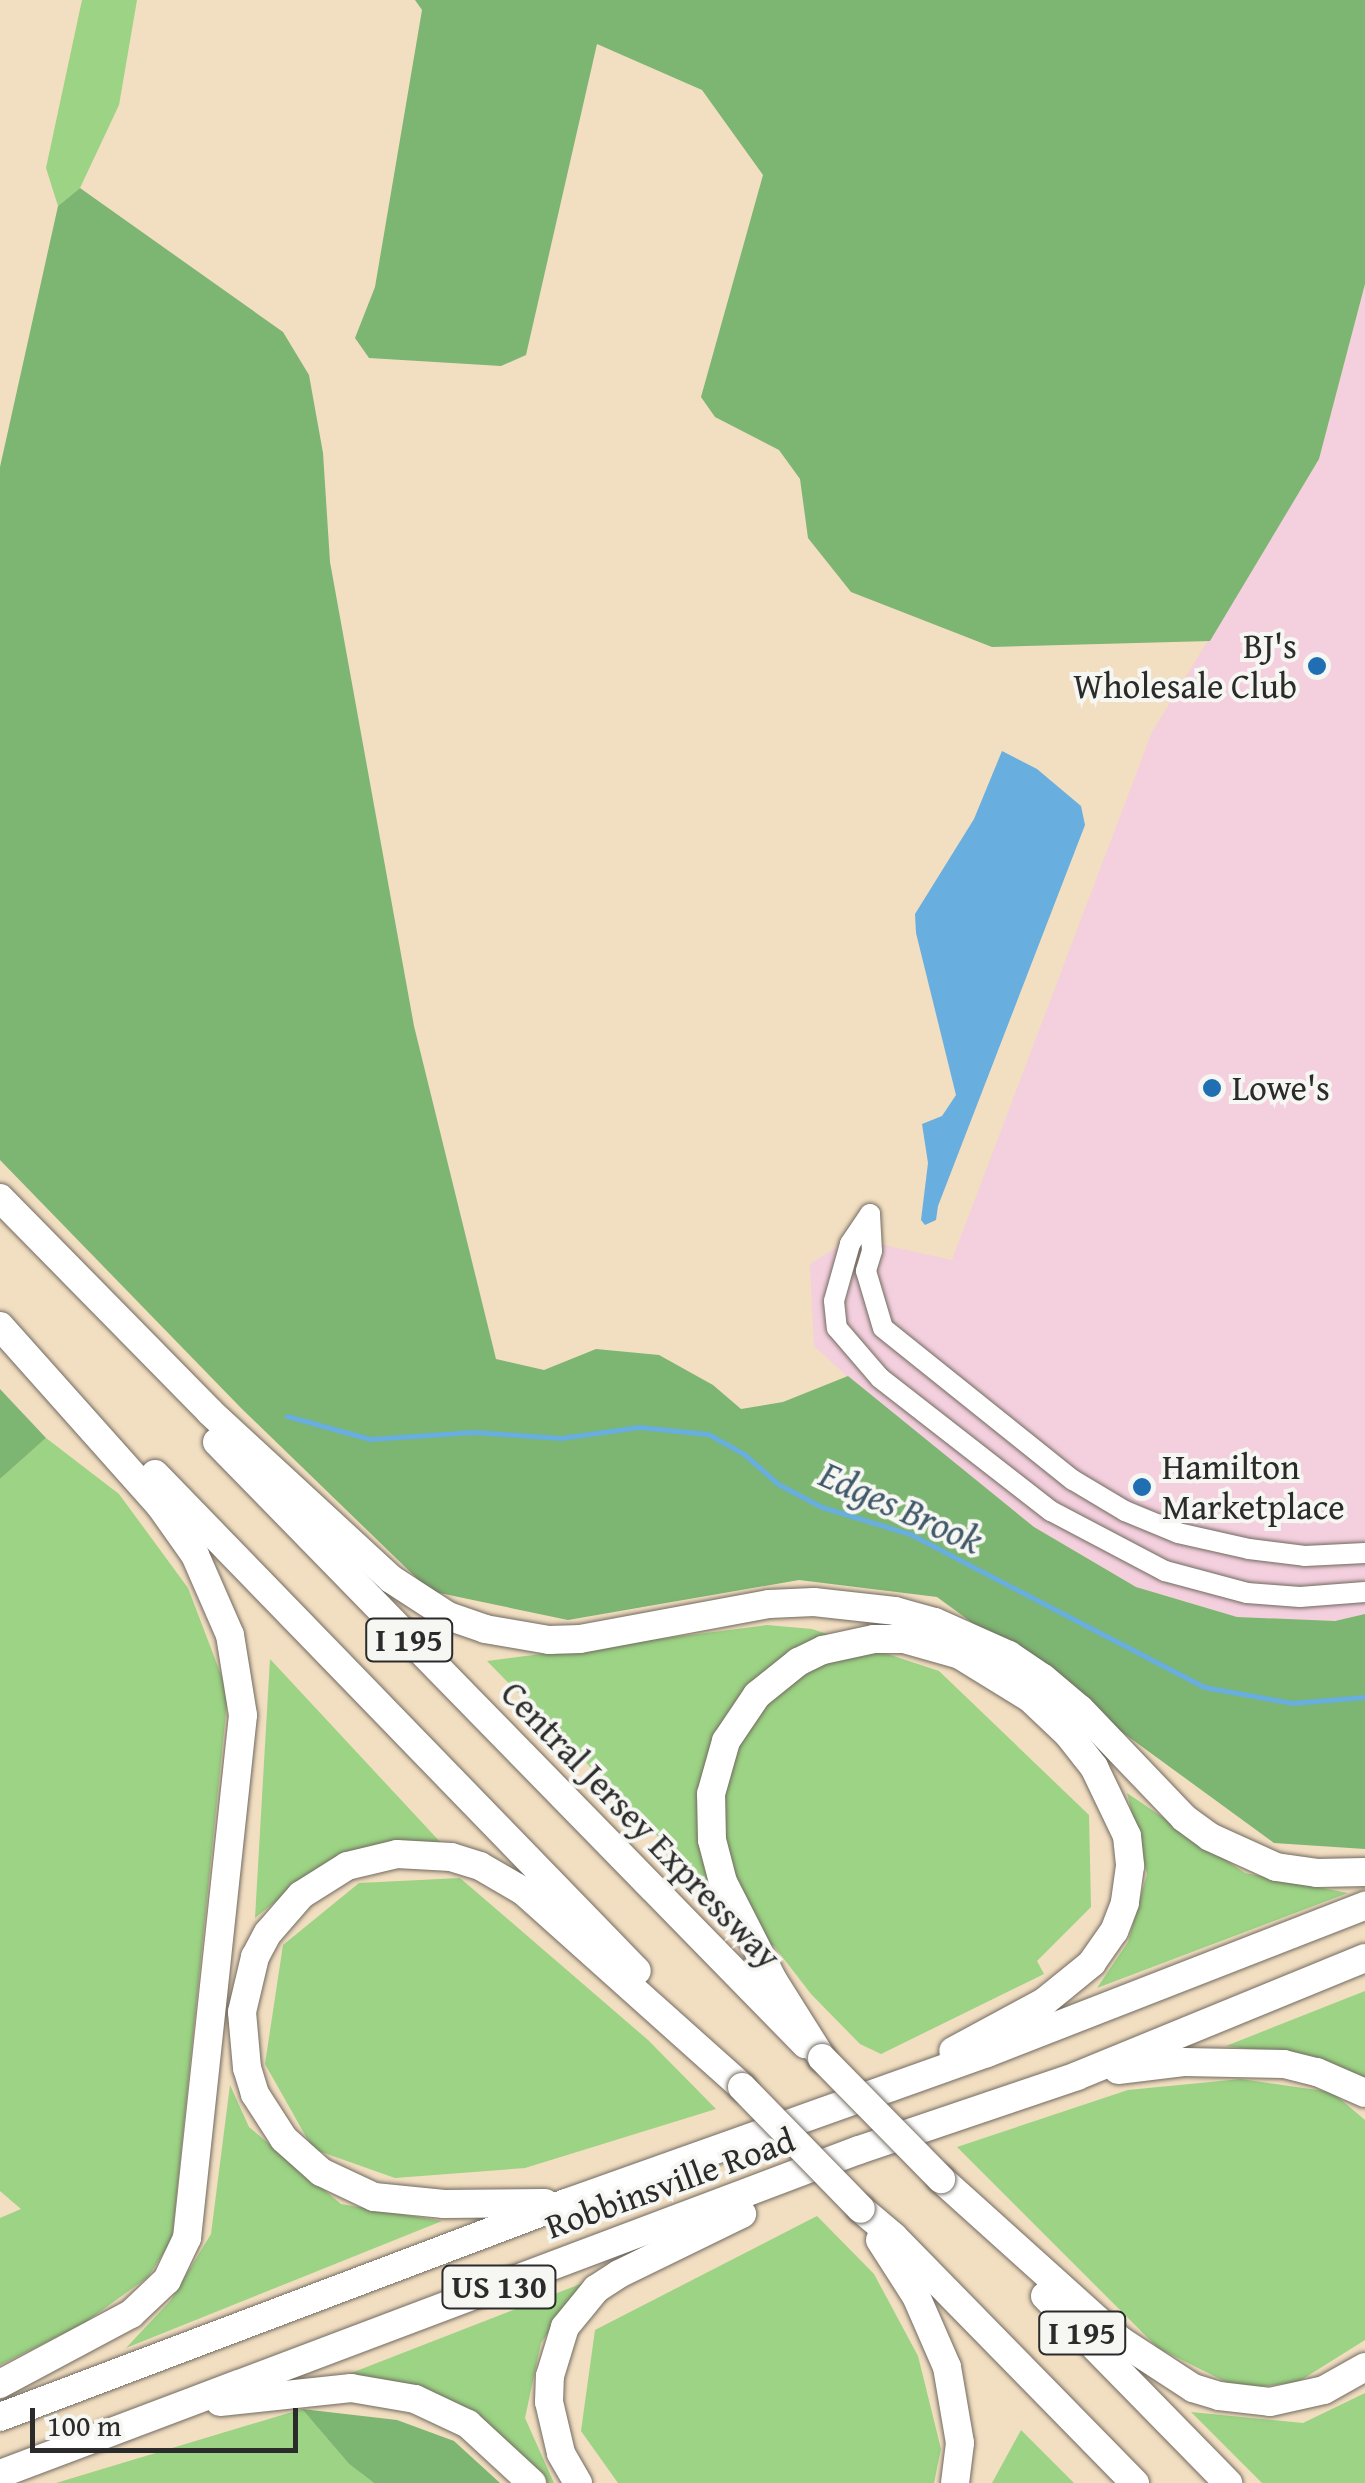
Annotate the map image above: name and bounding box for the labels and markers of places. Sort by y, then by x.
place label: BJ's Wholesale Club [1073,625,1297,707]
marker: BJ's Wholesale Club [1306,655,1328,677]
place label: Lowe's [1232,1067,1330,1109]
marker: Lowe's [1201,1077,1223,1099]
place label: Hamilton Marketplace [1162,1446,1345,1528]
marker: Hamilton Marketplace [1131,1476,1153,1498]

